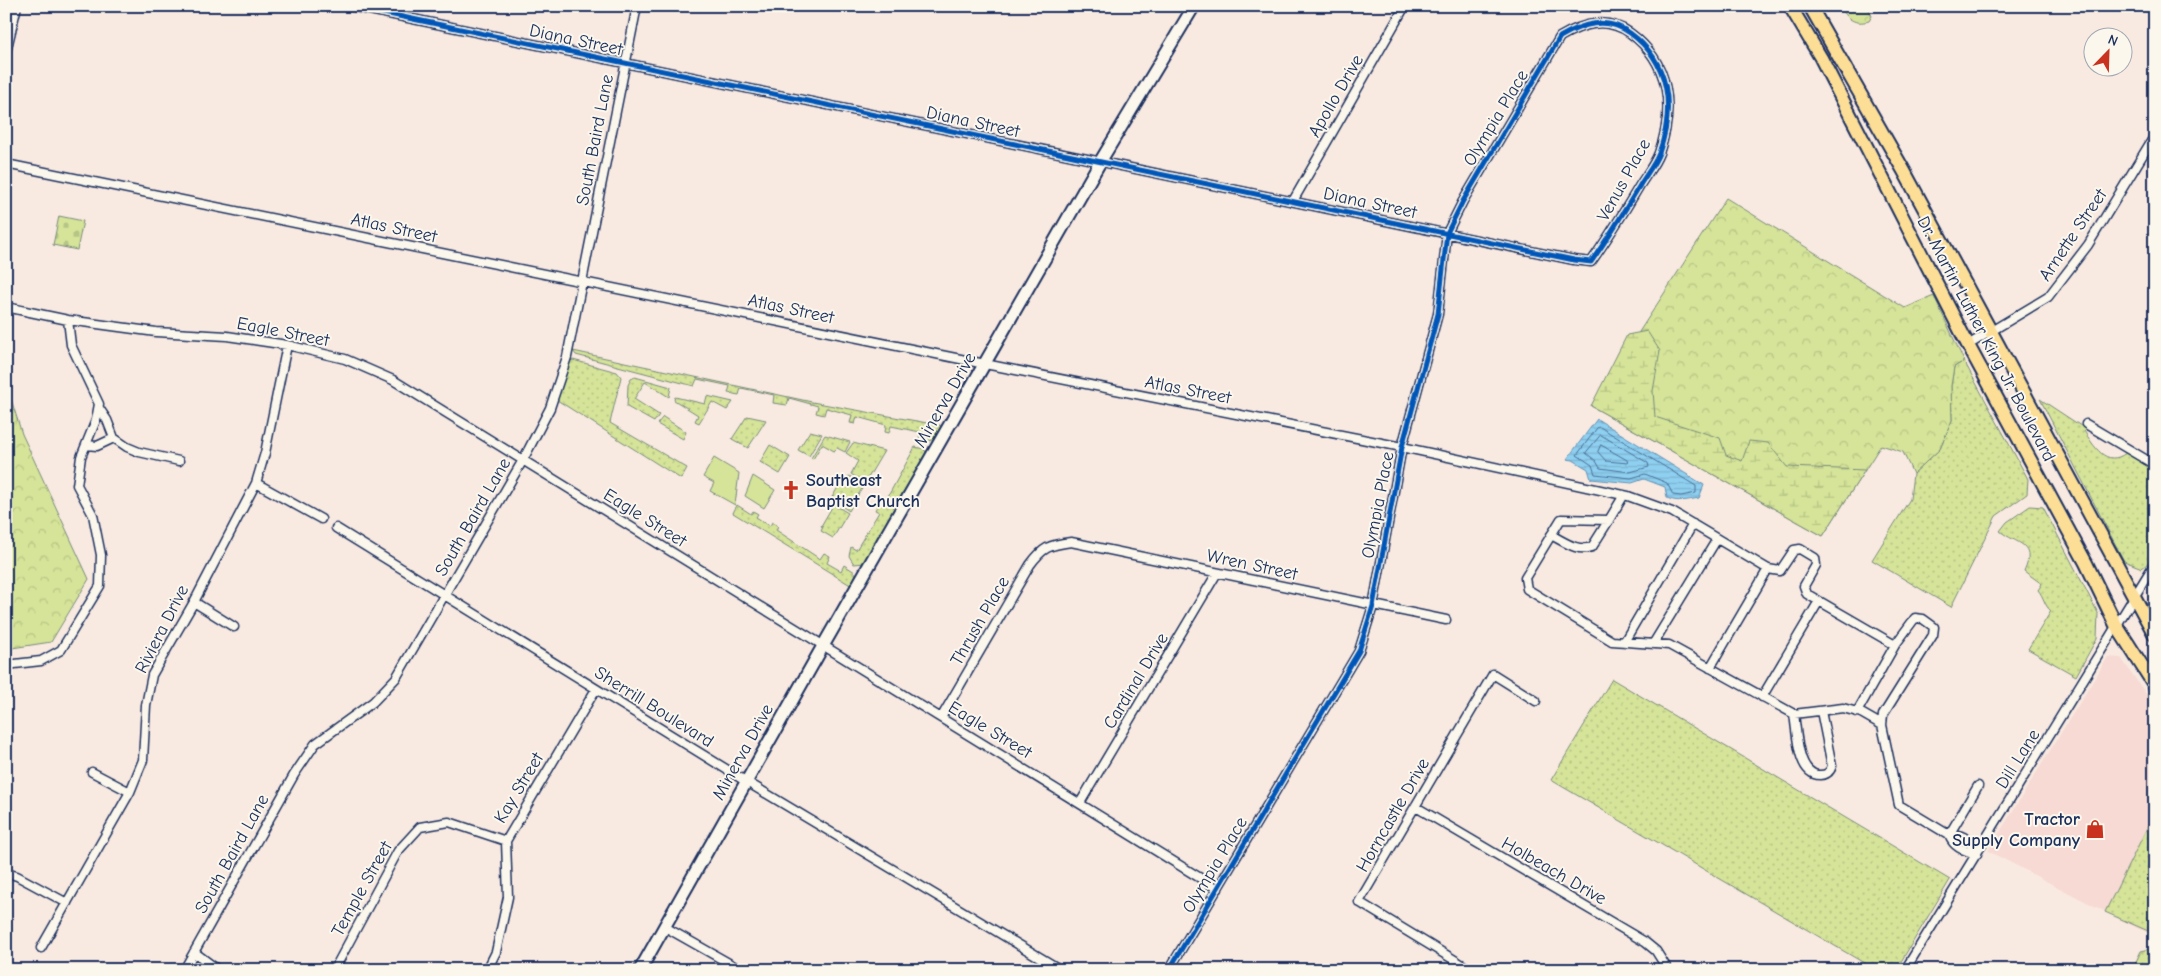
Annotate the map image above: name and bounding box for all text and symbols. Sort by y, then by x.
street label: Diana Street [527,20,625,60]
north arrow [2084,28,2134,78]
text: N [2105,31,2120,50]
street label: Apollo Drive [1304,51,1368,141]
street label: Olympia Place [1459,66,1533,170]
street label: South Baird Lane [572,73,618,207]
street label: Diana Street [924,102,1022,142]
street label: Venus Place [1593,135,1655,225]
street label: Diana Street [1321,183,1419,223]
street label: Arnette Street [2035,184,2112,285]
street label: Atlas Street [349,209,440,248]
street label: Dr. Martin Luther King Jr. Boulevard [1912,213,2060,465]
street label: Atlas Street [746,290,837,329]
street label: Eagle Street [235,313,332,351]
street label: Minerva Drive [909,349,981,451]
street label: Atlas Street [1143,371,1234,409]
street label: Olympia Place [1357,450,1399,560]
street label: South Baird Lane [431,454,515,580]
place label: Southeast Baptist Church [806,470,920,512]
church icon: Southeast Baptist Church [780,479,802,501]
street label: Eagle Street [600,484,691,552]
street label: Wren Street [1205,545,1300,585]
street label: Thrush Place [946,573,1014,669]
street label: Riviera Drive [131,581,193,677]
street label: Cardinal Drive [1099,629,1173,733]
street label: Sherrill Boulevard [591,662,717,752]
street label: Eagle Street [944,697,1036,764]
street label: Minerva Drive [708,700,778,804]
street label: Dill Lane [1992,725,2044,793]
street label: Kay Street [490,748,549,827]
street label: Horncastle Drive [1352,754,1434,876]
street label: South Baird Lane [191,791,273,917]
place label: Tractor Supply Company [1952,809,2081,851]
street label: Olympia Place [1178,813,1252,917]
shop icon: Tractor Supply Company [2084,818,2106,840]
street label: Holbeach Drive [1498,833,1610,909]
street label: Temple Street [327,837,397,940]

